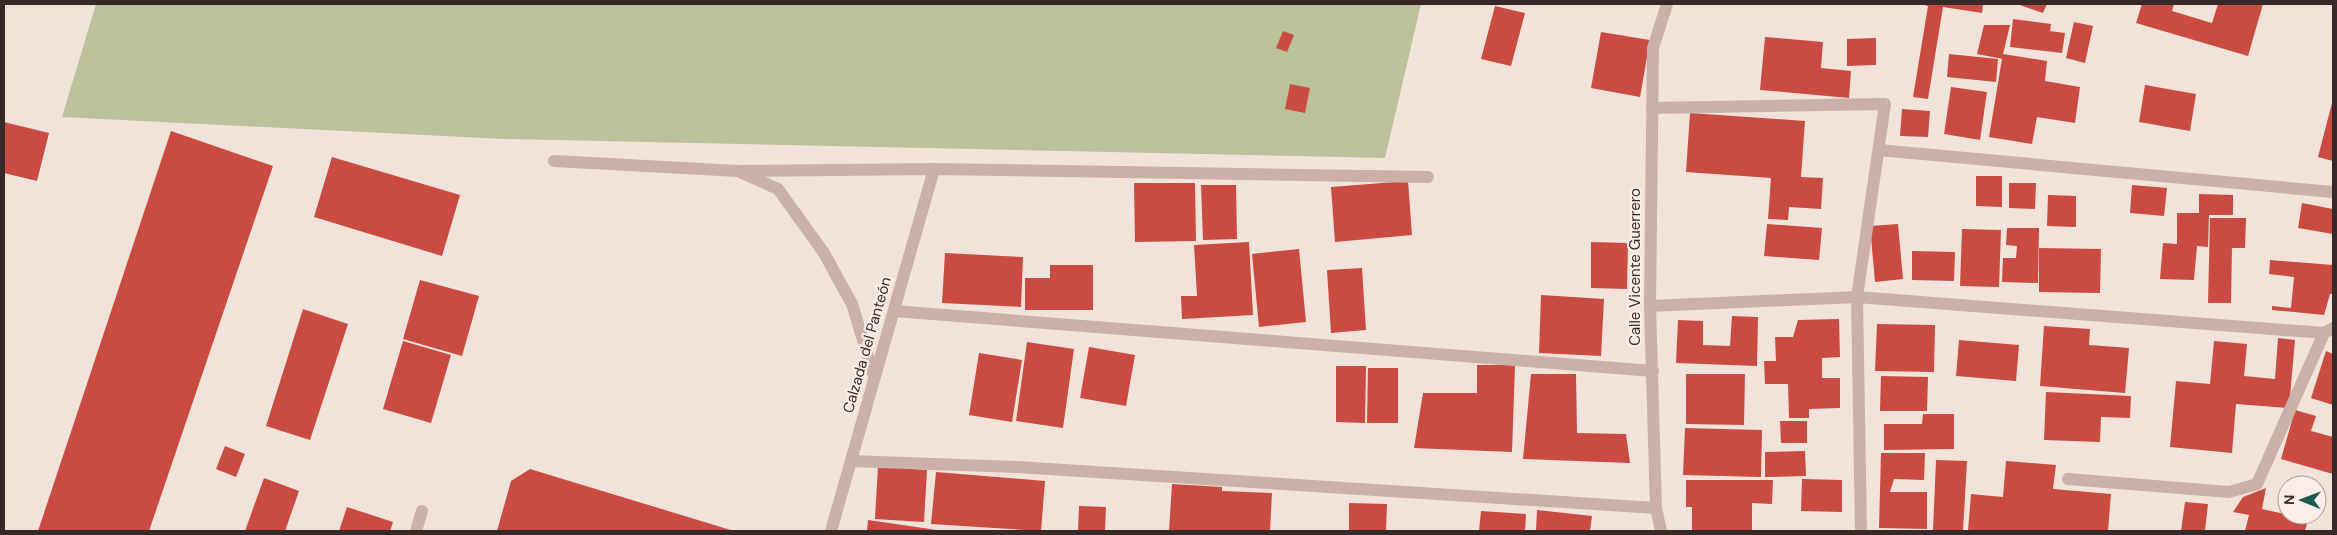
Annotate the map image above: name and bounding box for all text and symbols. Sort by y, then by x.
street label: Calle Vicente Guerrero [1625,188,1645,346]
street label: Calzada del Panteón [838,275,896,415]
north arrow [2277,475,2327,525]
text: N [2280,495,2298,505]

